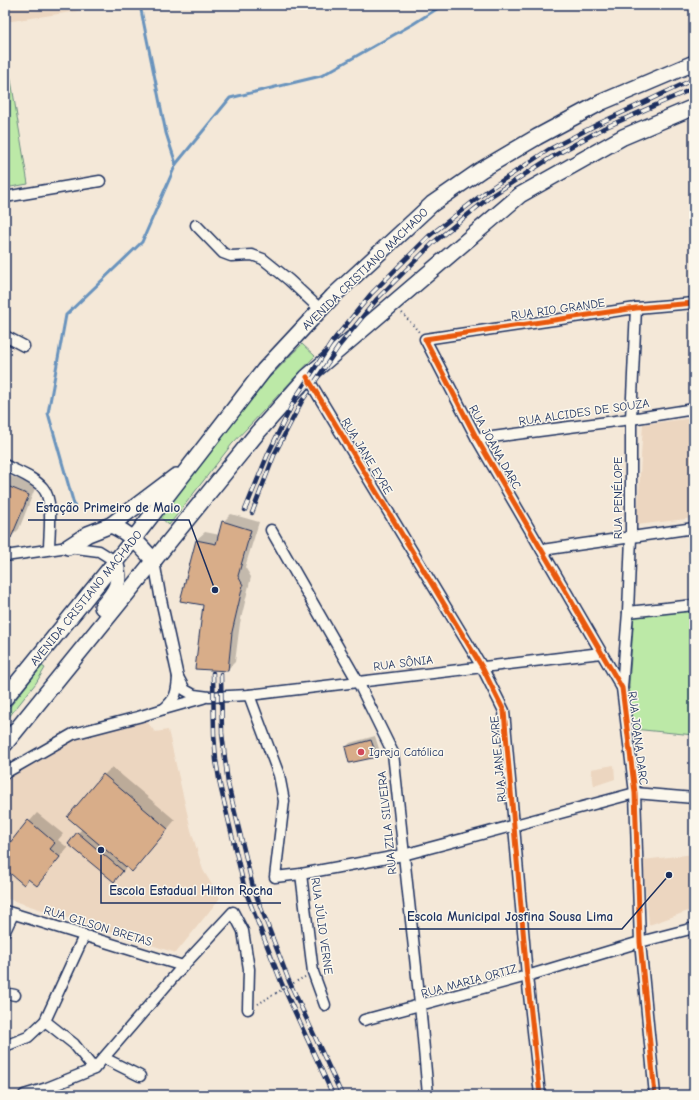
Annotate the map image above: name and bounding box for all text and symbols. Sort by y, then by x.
street label: AVENIDA CRISTIANO MACHADO [299,205,431,333]
street label: RUA RIO GRANDE [510,295,606,323]
street label: RUA ALCIDES DE SOUZA [518,396,650,428]
street label: RUA JOANA DARC [466,402,524,492]
street label: RUA JANE EYRE [339,415,395,497]
street label: RUA PENÉLOPE [611,457,625,539]
callout: Estação Primeiro de Maio [28,495,189,520]
text: Estação Primeiro de Maio [36,500,181,515]
street label: AVENIDA CRISTIANO MACHADO [27,527,145,668]
street label: RUA SÔNIA [372,652,434,674]
street label: RUA JOANA DARC [625,690,651,786]
street label: RUA JANE EYRE [487,715,509,803]
place label: Igreja Católica [369,745,444,759]
marker: Igreja Católica [356,747,366,757]
street label: RUA ZILA SILVEIRA [375,771,399,875]
street label: RUA JÚLIO VERNE [308,876,336,976]
callout: Escola Estadual Hilton Rocha [101,878,281,903]
text: Escola Estadual Hilton Rocha [109,883,273,898]
street label: RUA GILSON BRETAS [42,903,154,949]
callout: Escola Municipal Josfina Sousa Lima [399,904,622,929]
text: Escola Municipal Josfina Sousa Lima [407,909,613,924]
street label: RUA MARIA ORTIZ [419,961,519,1001]

